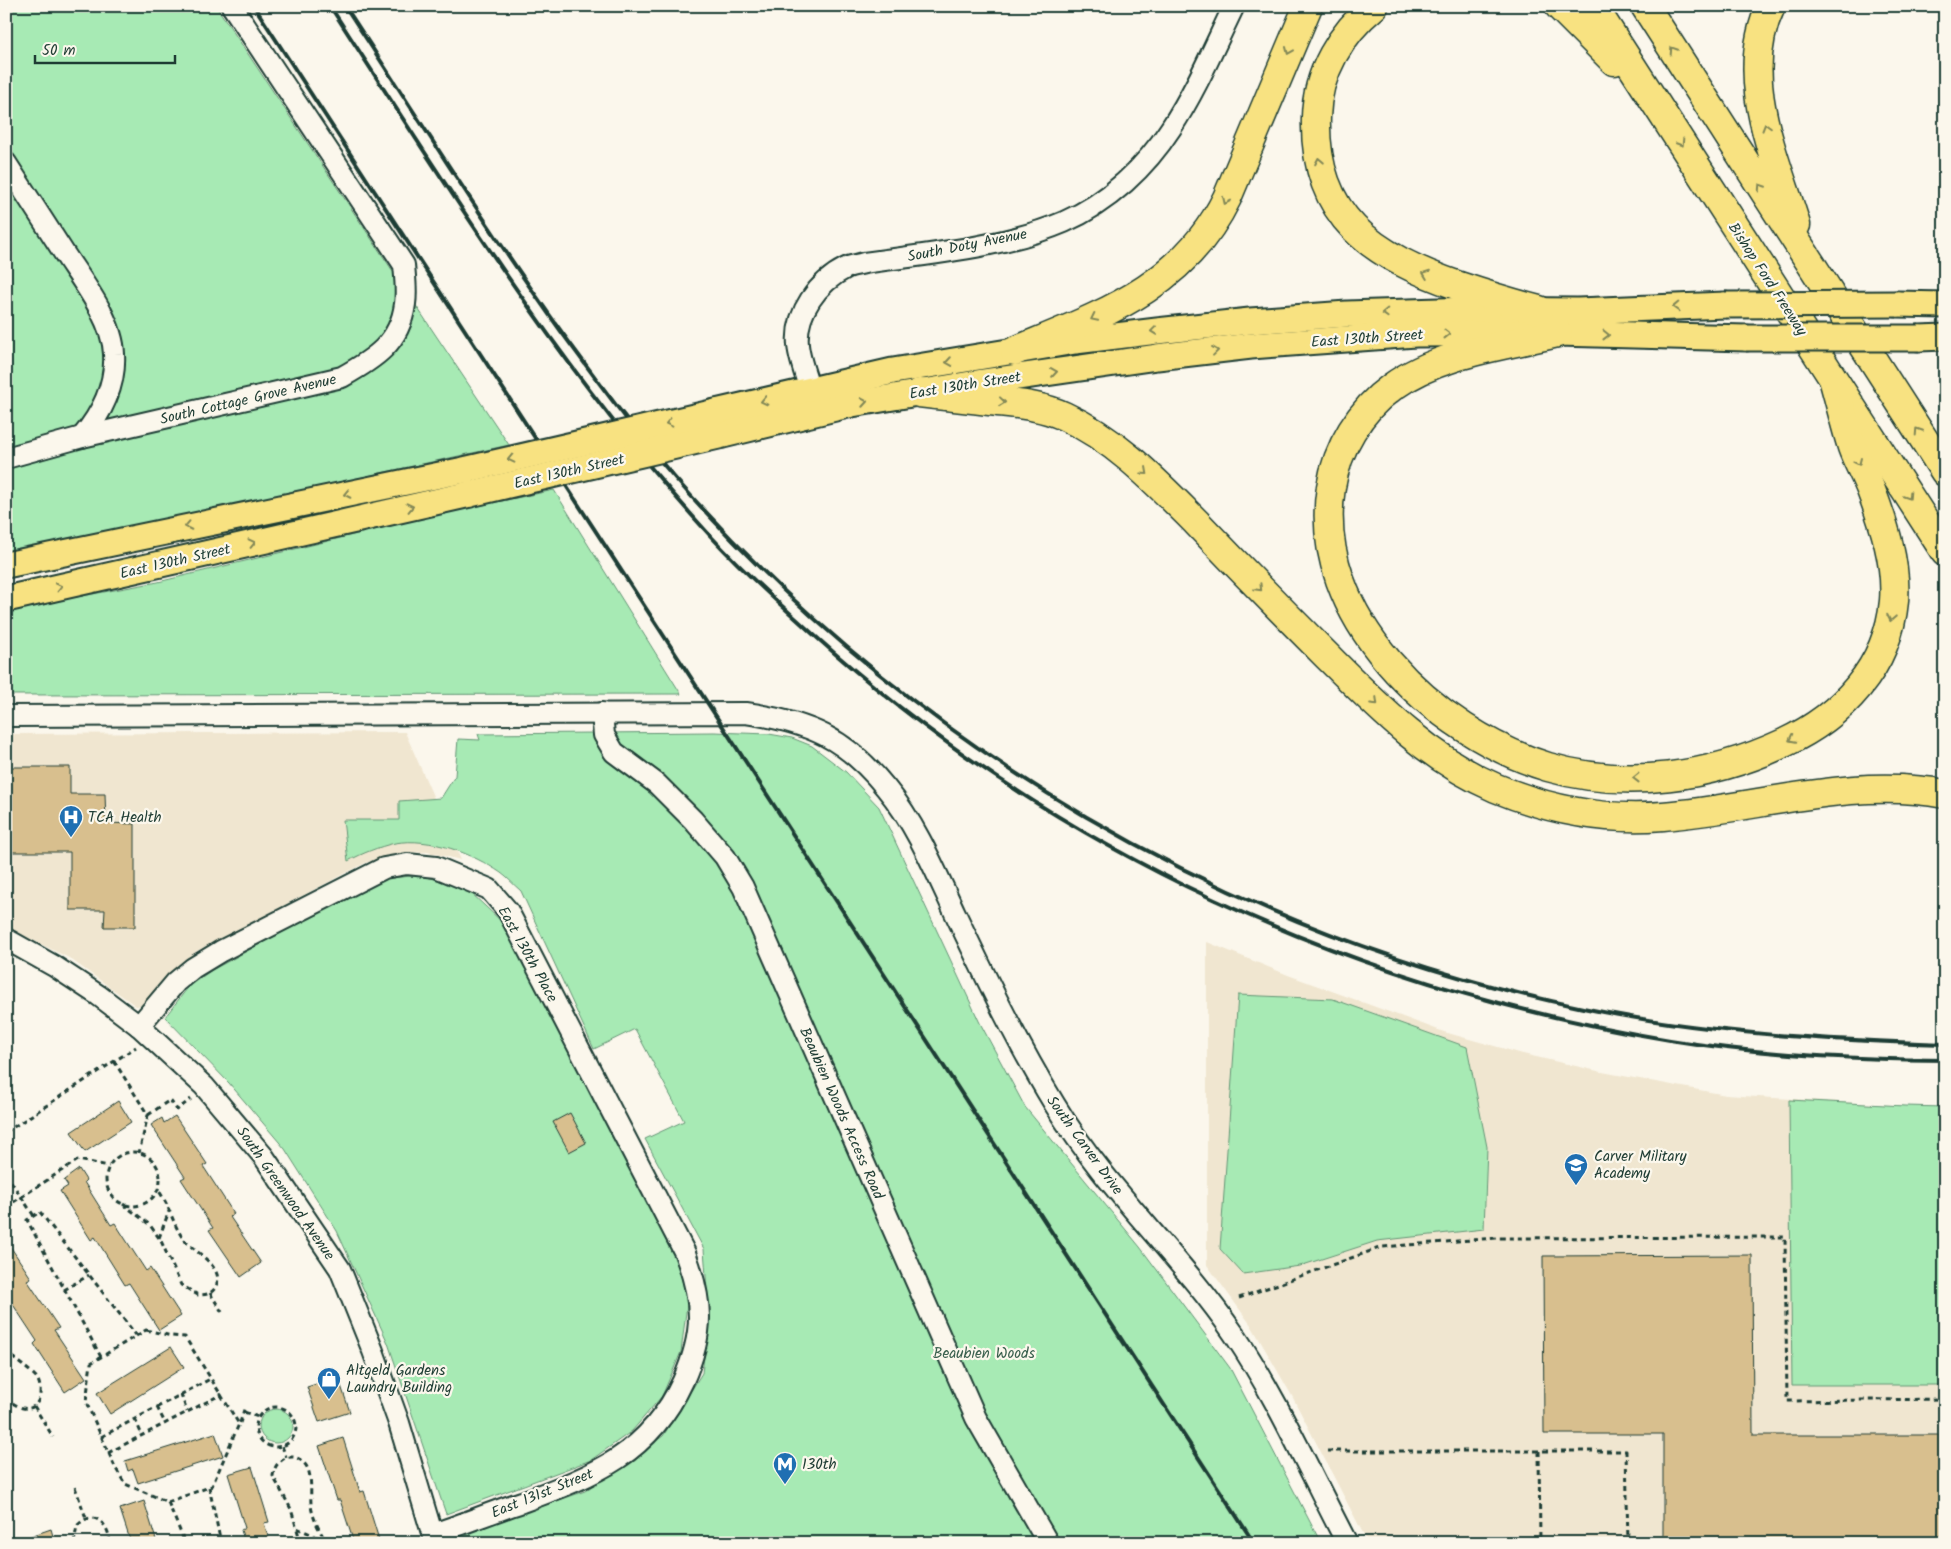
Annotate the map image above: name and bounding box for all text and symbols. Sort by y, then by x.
scale bar [35,32,175,64]
text: 50 m [42,39,76,63]
one-way arrow [1285,46,1296,55]
one-way arrow [1670,47,1680,56]
one-way arrow [1762,124,1772,132]
one-way arrow [1675,137,1684,146]
one-way arrow [1315,157,1325,166]
one-way arrow [1758,183,1767,193]
one-way arrow [1222,196,1232,205]
street label: Bishop Ford Freeway [1721,218,1813,342]
street label: South Doty Avenue [905,223,1029,269]
one-way arrow [1422,270,1431,280]
one-way arrow [1672,301,1680,312]
one-way arrow [1381,308,1389,318]
one-way arrow [1091,311,1100,321]
street label: East 130th Street [1310,323,1424,355]
one-way arrow [1149,325,1157,336]
one-way arrow [1443,329,1451,339]
one-way arrow [1603,329,1611,340]
one-way arrow [1211,346,1219,357]
one-way arrow [945,356,954,366]
street label: East 130th Street [908,365,1023,407]
one-way arrow [1049,367,1058,377]
street label: South Cottage Grove Avenue [158,368,339,432]
one-way arrow [759,395,768,406]
one-way arrow [999,396,1007,407]
one-way arrow [860,398,869,408]
one-way arrow [664,417,673,428]
one-way arrow [1915,428,1925,437]
street label: East 130th Street [512,448,627,496]
one-way arrow [506,453,515,464]
one-way arrow [1852,457,1863,466]
one-way arrow [1140,466,1149,475]
one-way arrow [343,488,352,498]
one-way arrow [1902,490,1911,500]
one-way arrow [405,502,414,513]
one-way arrow [184,520,193,531]
street label: East 130th Street [118,538,233,586]
one-way arrow [247,539,256,549]
one-way arrow [1253,582,1262,591]
one-way arrow [55,583,63,593]
one-way arrow [1886,614,1896,622]
one-way arrow [1369,696,1378,705]
one-way arrow [1788,733,1797,743]
one-way arrow [1631,773,1639,783]
hospital icon: TCA Health [58,804,84,838]
place label: TCA Health [88,806,162,830]
street label: East 130th Place [491,902,564,1007]
street label: Beaubien Woods Access Road [792,1024,890,1204]
street label: South Carver Drive [1040,1091,1129,1201]
street label: South Greenwood Avenue [230,1122,341,1266]
place label: Carver Military Academy [1594,1145,1688,1186]
school or university icon: Carver Military Academy [1563,1152,1589,1186]
park label: Beaubien Woods [933,1342,1036,1366]
place label: Altgeld Gardens Laundry Building [346,1359,452,1400]
shop icon: Altgeld Gardens Laundry Building [316,1366,342,1400]
metro station icon: 130th [772,1451,798,1485]
place label: 130th [802,1453,837,1477]
street label: East 131st Street [488,1462,597,1525]

